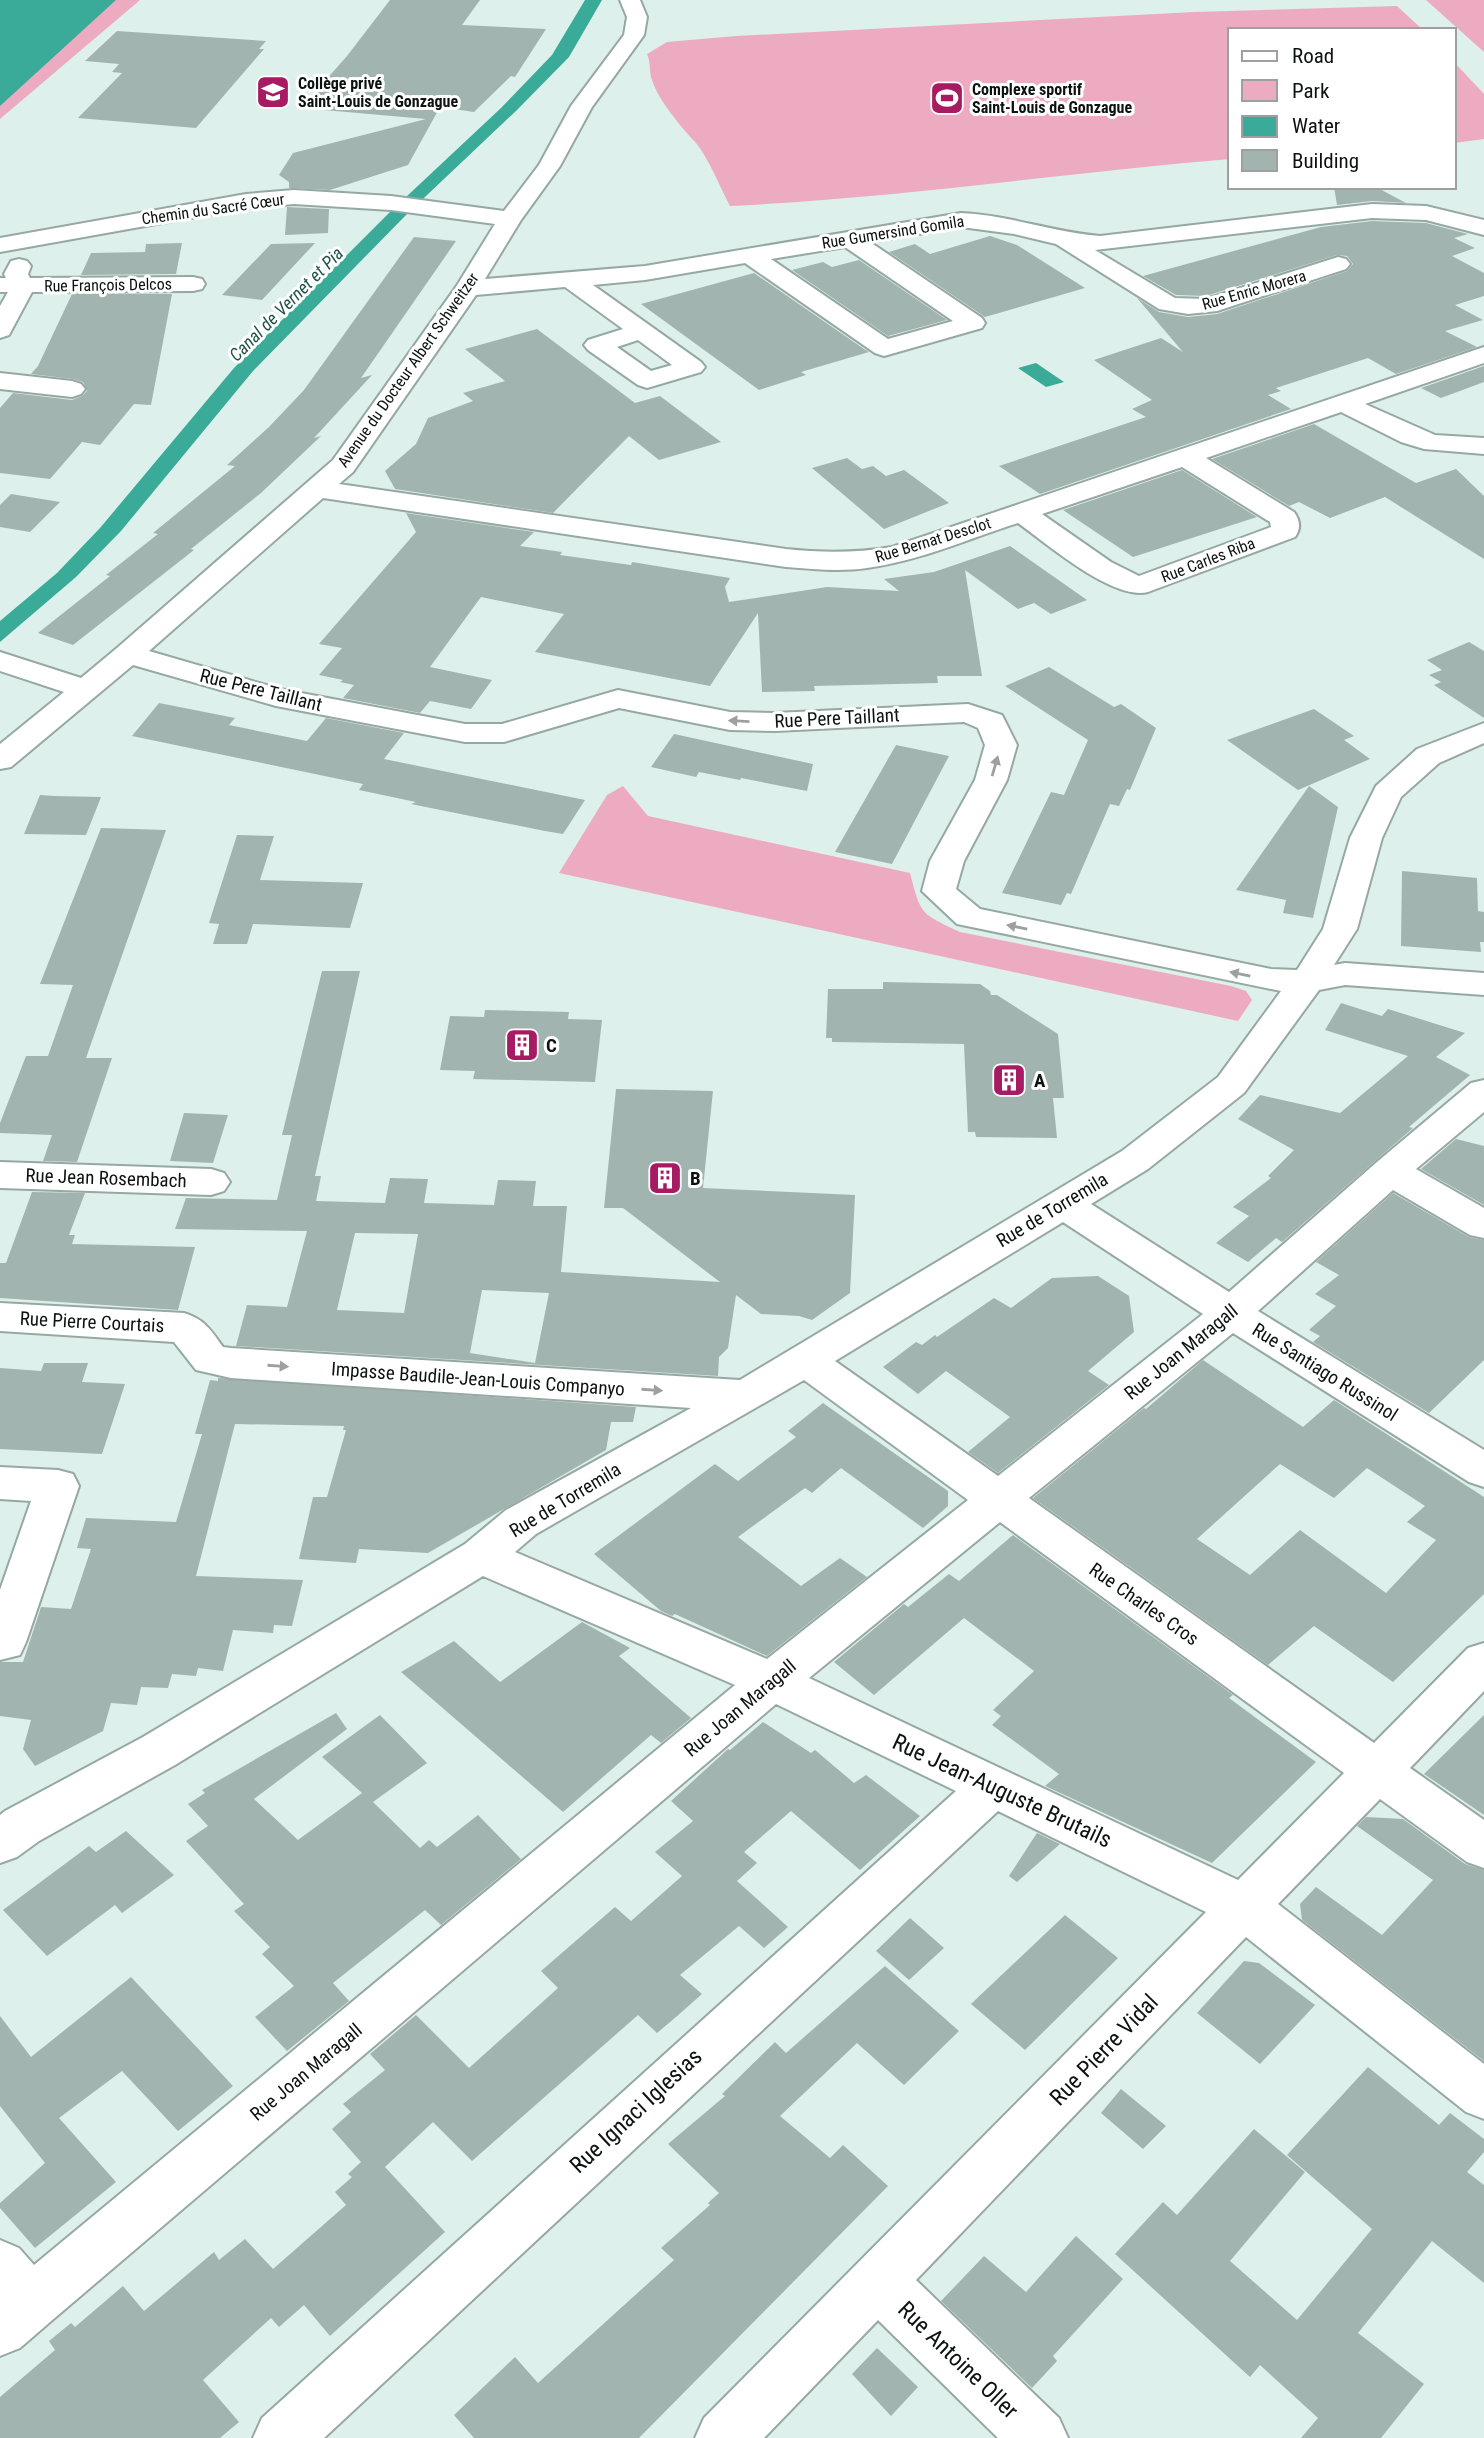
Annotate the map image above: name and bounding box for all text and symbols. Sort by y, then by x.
legend [1228,28,1456,189]
text: Road [1292,44,1334,68]
school or university icon: Collège privé Saint-Louis de Gonzague [254,73,292,111]
place label: Collège privé Saint-Louis de Gonzague [298,74,458,111]
sports icon: Complexe sportif Saint-Louis de Gonzague [928,79,966,117]
text: Park [1292,79,1330,103]
place label: Complexe sportif Saint-Louis de Gonzague [972,80,1132,117]
text: Water [1292,114,1340,138]
text: Building [1292,149,1359,173]
street label: Chemin du Sacré Cœur [140,190,286,228]
street label: Rue Gumersind Gomila [820,211,966,253]
water label: Canal de Vernet et Pia [225,243,347,365]
street label: Rue Enric Morera [1200,266,1308,314]
street label: Avenue du Docteur Albert Schweitzer [333,269,483,471]
street label: Rue François Delcos [44,274,172,296]
street label: Rue Bernat Desclot [873,513,993,567]
street label: Rue Carles Riba [1158,533,1258,587]
street label: Rue Pere Taillant [197,664,325,716]
street label: Rue Pere Taillant [774,703,900,733]
one-way arrow [727,715,749,726]
one-way arrow [991,755,1001,776]
one-way arrow [1006,921,1028,932]
one-way arrow [1229,968,1251,979]
building icon: C [503,1026,541,1064]
place label: C [546,1034,557,1057]
building icon: A [990,1061,1028,1099]
place label: A [1034,1069,1046,1092]
building icon: B [646,1159,684,1197]
street label: Rue Jean Rosembach [25,1164,187,1192]
place label: B [690,1167,701,1190]
street label: Rue de Torremila [992,1168,1112,1252]
street label: Rue Joan Maragall [1120,1299,1242,1405]
street label: Rue Pierre Courtais [19,1307,165,1337]
street label: Rue Santiago Russinol [1248,1318,1402,1426]
street label: Impasse Baudile-Jean-Louis Companyo [330,1357,626,1401]
one-way arrow [267,1361,289,1372]
one-way arrow [641,1385,663,1396]
street label: Rue de Torremila [505,1458,625,1542]
street label: Rue Charles Cros [1085,1558,1203,1650]
street label: Rue Joan Maragall [679,1654,801,1762]
street label: Rue Jean-Auguste Brutails [888,1728,1116,1854]
street label: Rue Pierre Vidal [1044,1989,1164,2111]
street label: Rue Joan Maragall [245,2018,367,2126]
street label: Rue Ignaci Iglesias [565,2043,707,2179]
street label: Rue Antoine Oller [892,2296,1024,2424]

